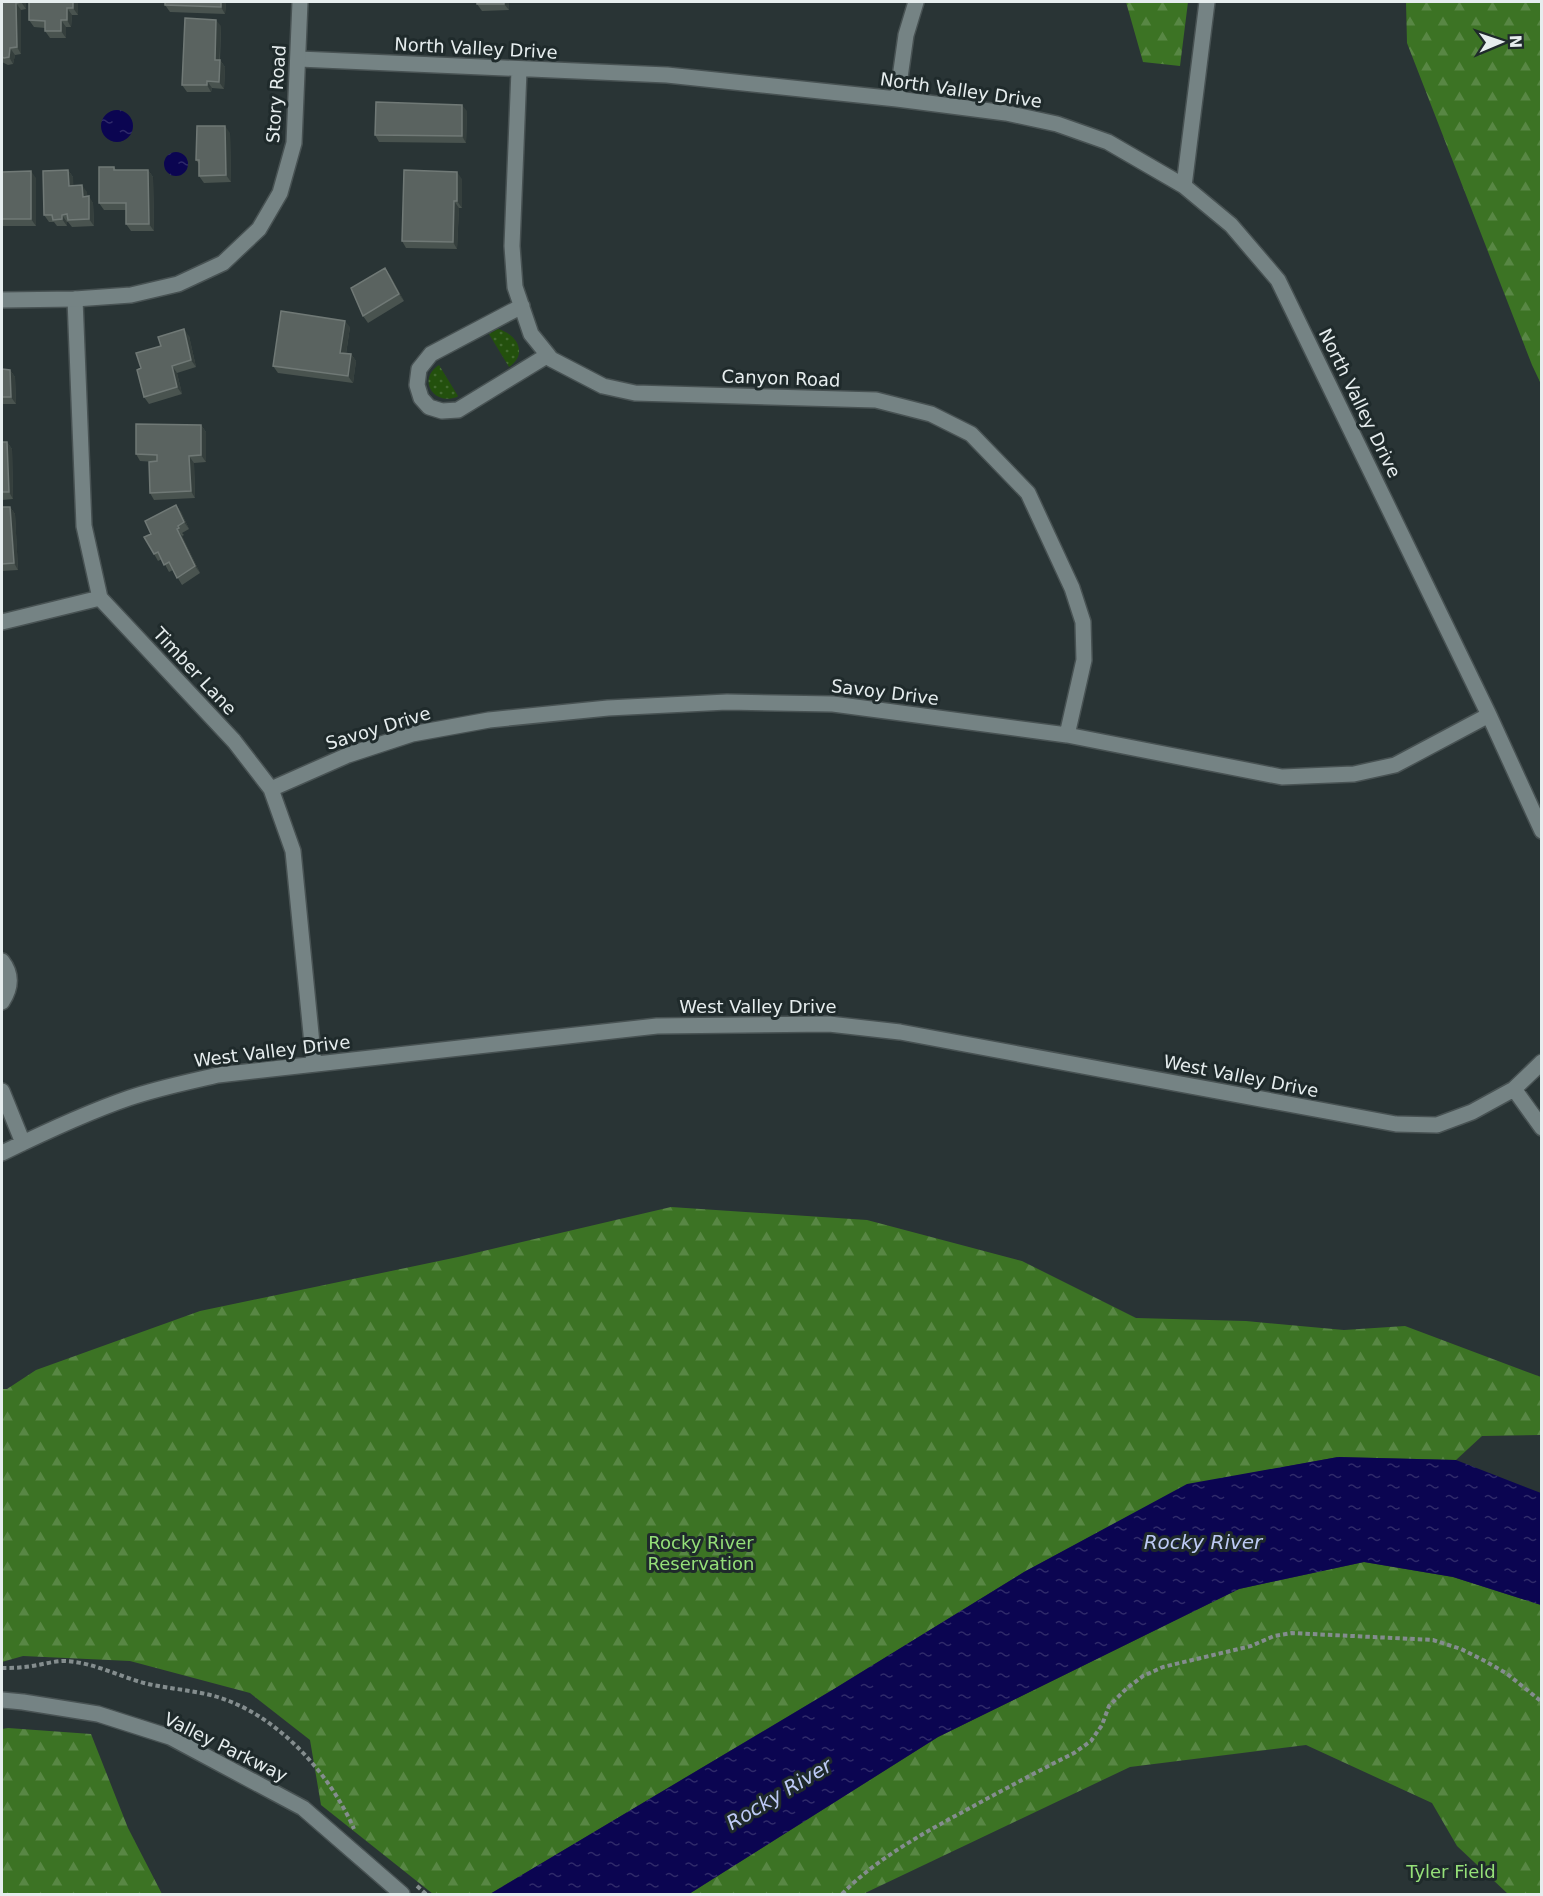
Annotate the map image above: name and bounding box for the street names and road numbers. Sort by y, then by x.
street label: North Valley Drive [394,33,558,63]
street label: Story Road [262,44,290,144]
street label: North Valley Drive [879,68,1043,112]
street label: North Valley Drive [1315,325,1405,481]
street label: Canyon Road [721,365,841,391]
street label: Timber Lane [148,622,241,719]
street label: Savoy Drive [830,675,940,709]
street label: Savoy Drive [323,702,433,754]
street label: West Valley Drive [679,996,837,1017]
street label: West Valley Drive [193,1031,351,1071]
street label: West Valley Drive [1162,1051,1320,1101]
street label: Valley Parkway [161,1708,291,1786]

